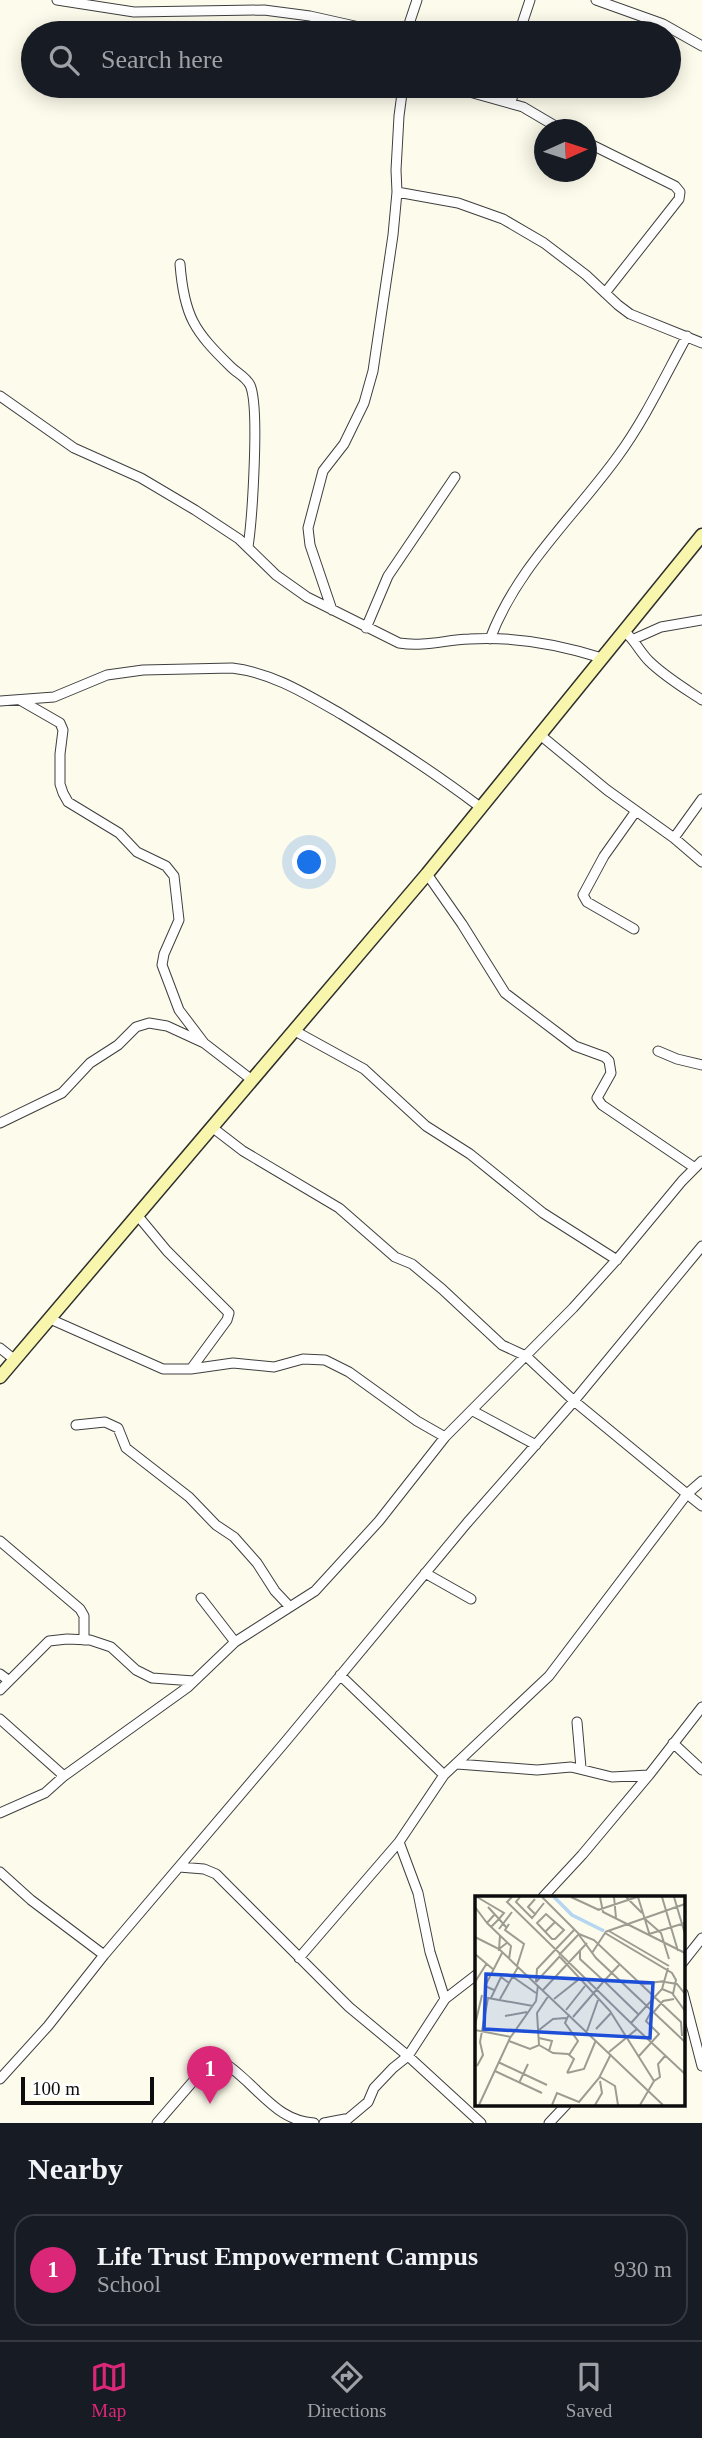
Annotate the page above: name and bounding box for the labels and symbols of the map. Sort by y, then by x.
north arrow [534,119,597,182]
your location [292,845,326,879]
inset map [475,1896,684,2106]
pin: 1 [187,2046,233,2104]
scale bar [21,2074,154,2106]

